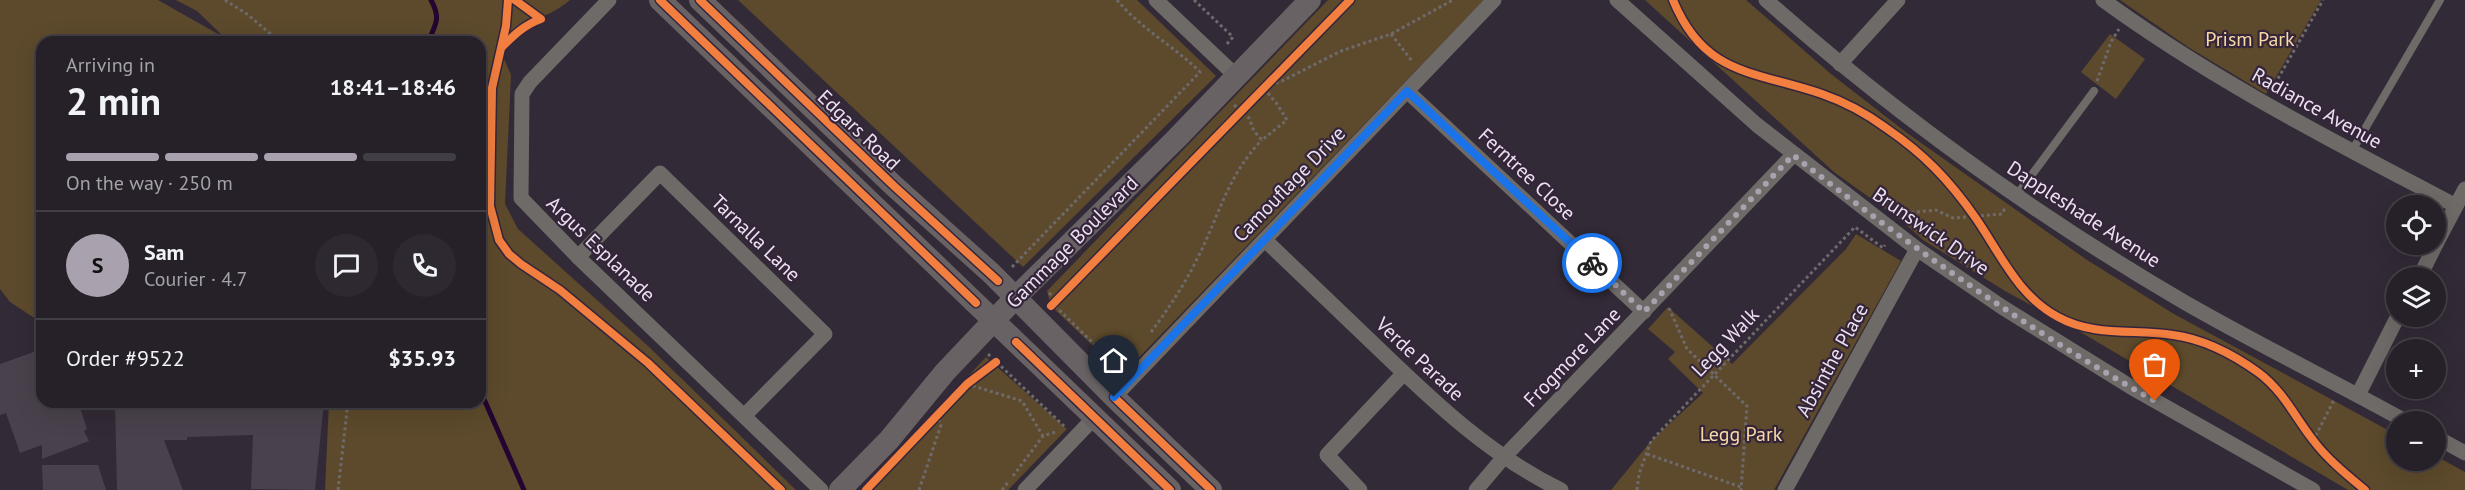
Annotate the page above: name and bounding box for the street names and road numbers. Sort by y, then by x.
street label: Radiance Avenue [2248,62,2386,154]
street label: Edgars Road [812,84,906,176]
street label: Camouflage Drive [1227,121,1351,247]
street label: Ferntree Close [1473,122,1581,226]
street label: Dappleshade Avenue [2002,155,2166,273]
street label: Gammage Boulevard [1000,170,1144,314]
street label: Brunswick Drive [1867,181,1995,281]
street label: Tarnalla Lane [706,189,806,287]
street label: Argus Esplanade [541,191,661,307]
street label: Absinthe Place [1790,299,1874,421]
street label: Frogmore Lane [1518,302,1626,412]
street label: Legg Walk [1686,302,1765,382]
street label: Verde Parade [1370,311,1470,407]

